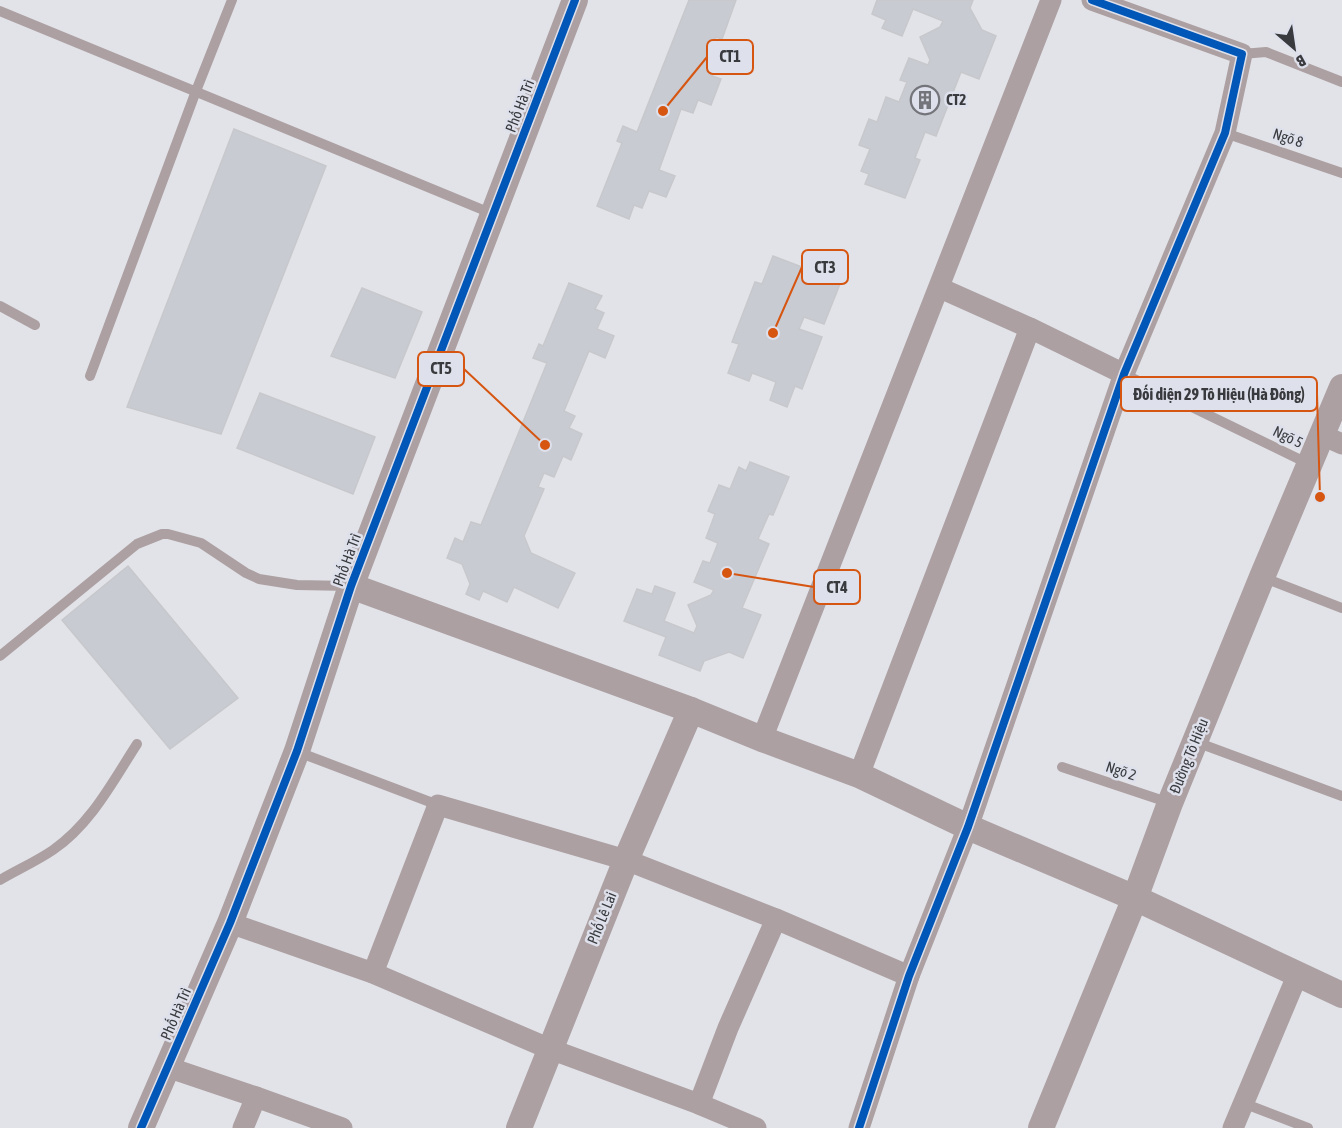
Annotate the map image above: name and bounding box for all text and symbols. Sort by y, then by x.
north arrow [1264,18,1324,78]
callout: CT1 [707,40,753,74]
text: CT1 [719,47,741,65]
text: B [1293,51,1309,71]
street label: Phố Hà Trì [502,77,537,135]
building icon: CT2 [909,84,941,116]
place label: CT2 [946,91,966,108]
street label: Ngõ 8 [1271,125,1306,150]
callout: CT3 [802,250,848,284]
text: CT3 [814,258,836,276]
callout: CT5 [418,352,464,386]
text: CT5 [430,359,452,377]
callout: Đối diện 29 Tô Hiệu (Hà Đông) [1121,377,1317,411]
text: Đối diện 29 Tô Hiệu (Hà Đông) [1133,384,1305,403]
street label: Ngõ 5 [1270,422,1306,451]
street label: Phố Hà Trì [329,531,364,589]
callout: CT4 [814,570,860,604]
text: CT4 [826,578,848,596]
street label: Đường Tô Hiệu [1166,716,1211,796]
street label: Ngõ 2 [1104,758,1139,783]
street label: Phố Lê Lai [583,889,620,946]
street label: Phố Hà Trì [157,985,194,1042]

